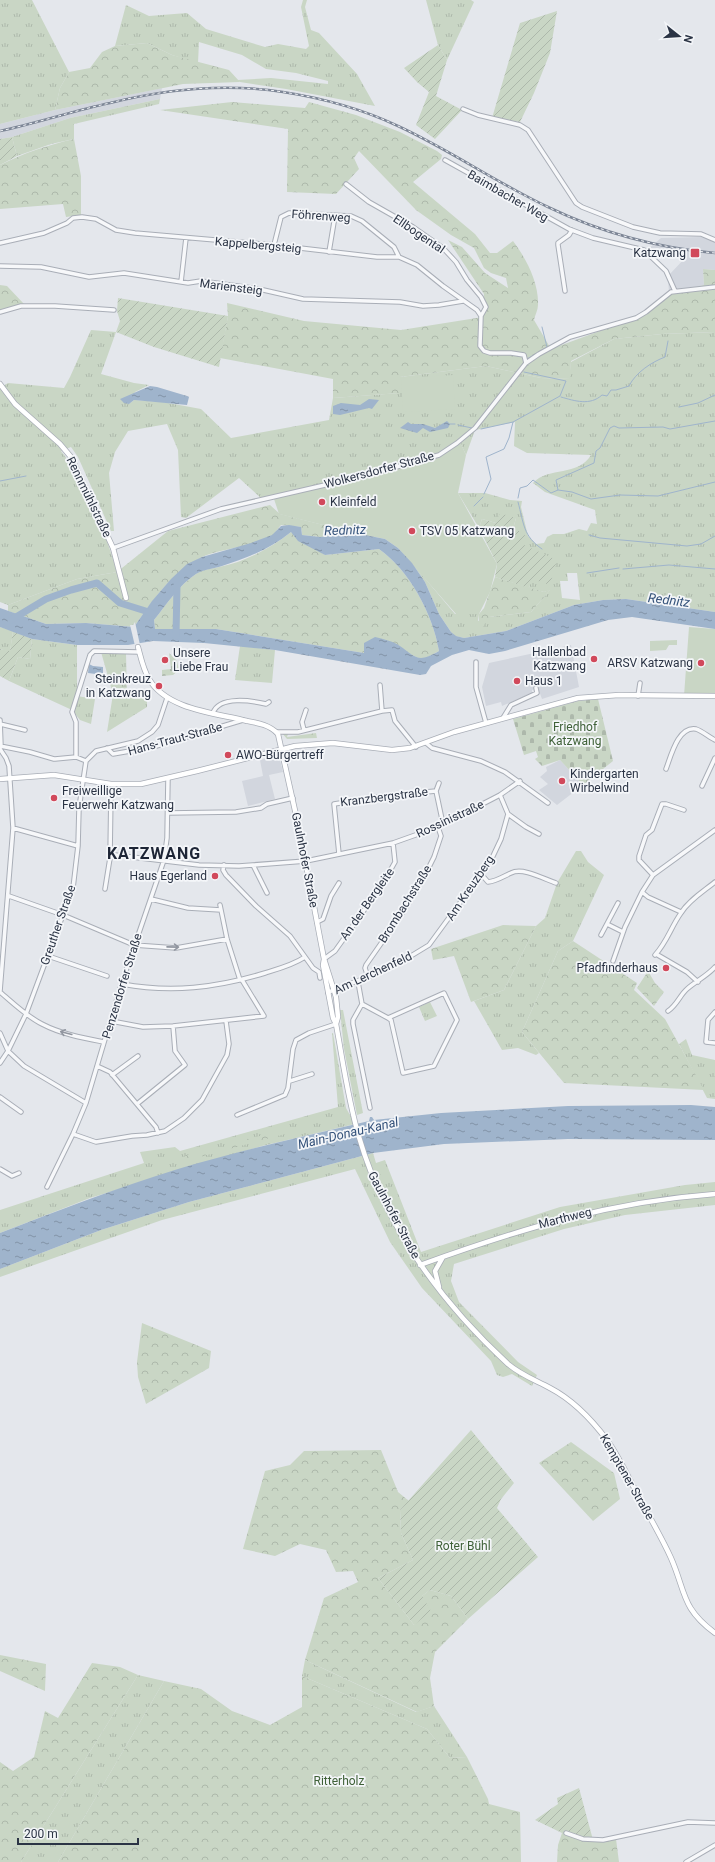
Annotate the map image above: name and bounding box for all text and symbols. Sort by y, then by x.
north arrow [659,16,699,56]
text: N [681,33,695,45]
street label: Baimbacher Weg [465,167,551,225]
street label: Föhrenweg [291,207,351,225]
street label: Ellbogental [390,212,448,256]
street label: Kappelbergsteig [214,234,302,256]
place label: Katzwang [633,246,686,260]
marker: Katzwang [689,247,701,259]
street label: Mariensteig [199,276,263,298]
street label: Wolkersdorfer Straße [323,449,435,491]
street label: Rennmühlstraße [63,455,115,539]
place label: Kleinfeld [330,495,376,509]
marker: Kleinfeld [317,497,327,507]
water label: Rednitz [324,522,367,538]
place label: TSV 05 Katzwang [420,524,514,538]
marker: TSV 05 Katzwang [407,526,417,536]
water label: Rednitz [647,590,691,610]
place label: Hallenbad Katzwang [532,645,586,673]
place label: Unsere Liebe Frau [173,646,228,674]
marker: Hallenbad Katzwang [589,654,599,664]
marker: Unsere Liebe Frau [160,655,170,665]
place label: ARSV Katzwang [607,656,693,670]
marker: ARSV Katzwang [696,658,706,668]
place label: Steinkreuz in Katzwang [86,672,151,700]
place label: Haus 1 [525,674,563,688]
marker: Haus 1 [512,676,522,686]
marker: Steinkreuz in Katzwang [154,681,164,691]
street label: Hans-Traut-Straße [126,720,224,758]
park label: Friedhof Katzwang [549,720,601,748]
place label: AWO-Bürgertreff [236,748,325,762]
marker: AWO-Bürgertreff [223,750,233,760]
place label: Kindergarten Wirbelwind [570,767,639,795]
marker: Kindergarten Wirbelwind [557,776,567,786]
place label: Freiweillige Feuerwehr Katzwang [62,784,174,812]
street label: Kranzbergstraße [339,785,429,809]
marker: Freiweillige Feuerwehr Katzwang [49,793,59,803]
street label: Rossinistraße [414,797,486,841]
street label: Gaulnhofer Straße [289,811,321,909]
district label: KATZWANG [107,844,201,863]
street label: Am Kreuzberg [443,853,497,923]
street label: Brombachstraße [375,863,435,945]
street label: An der Bergleite [337,865,397,943]
place label: Haus Egerland [129,869,207,883]
marker: Haus Egerland [210,871,220,881]
street label: Greuther Straße [38,883,78,967]
street label: Penzendorfer Straße [99,932,145,1040]
one-way arrow [166,943,179,951]
street label: Am Lerchenfeld [332,949,414,997]
place label: Pfadfinderhaus [577,961,658,975]
marker: Pfadfinderhaus [661,963,671,973]
one-way arrow [60,1029,73,1037]
water label: Main-Donau-Kanal [296,1114,401,1152]
street label: Gaulnhofer Straße [365,1169,423,1261]
street label: Marthweg [537,1205,593,1231]
street label: Kemptener Straße [597,1432,657,1522]
park label: Roter Bühl [435,1539,491,1553]
park label: Ritterholz [314,1774,365,1788]
scale bar [18,1820,138,1846]
text: 200 m [24,1827,58,1841]

